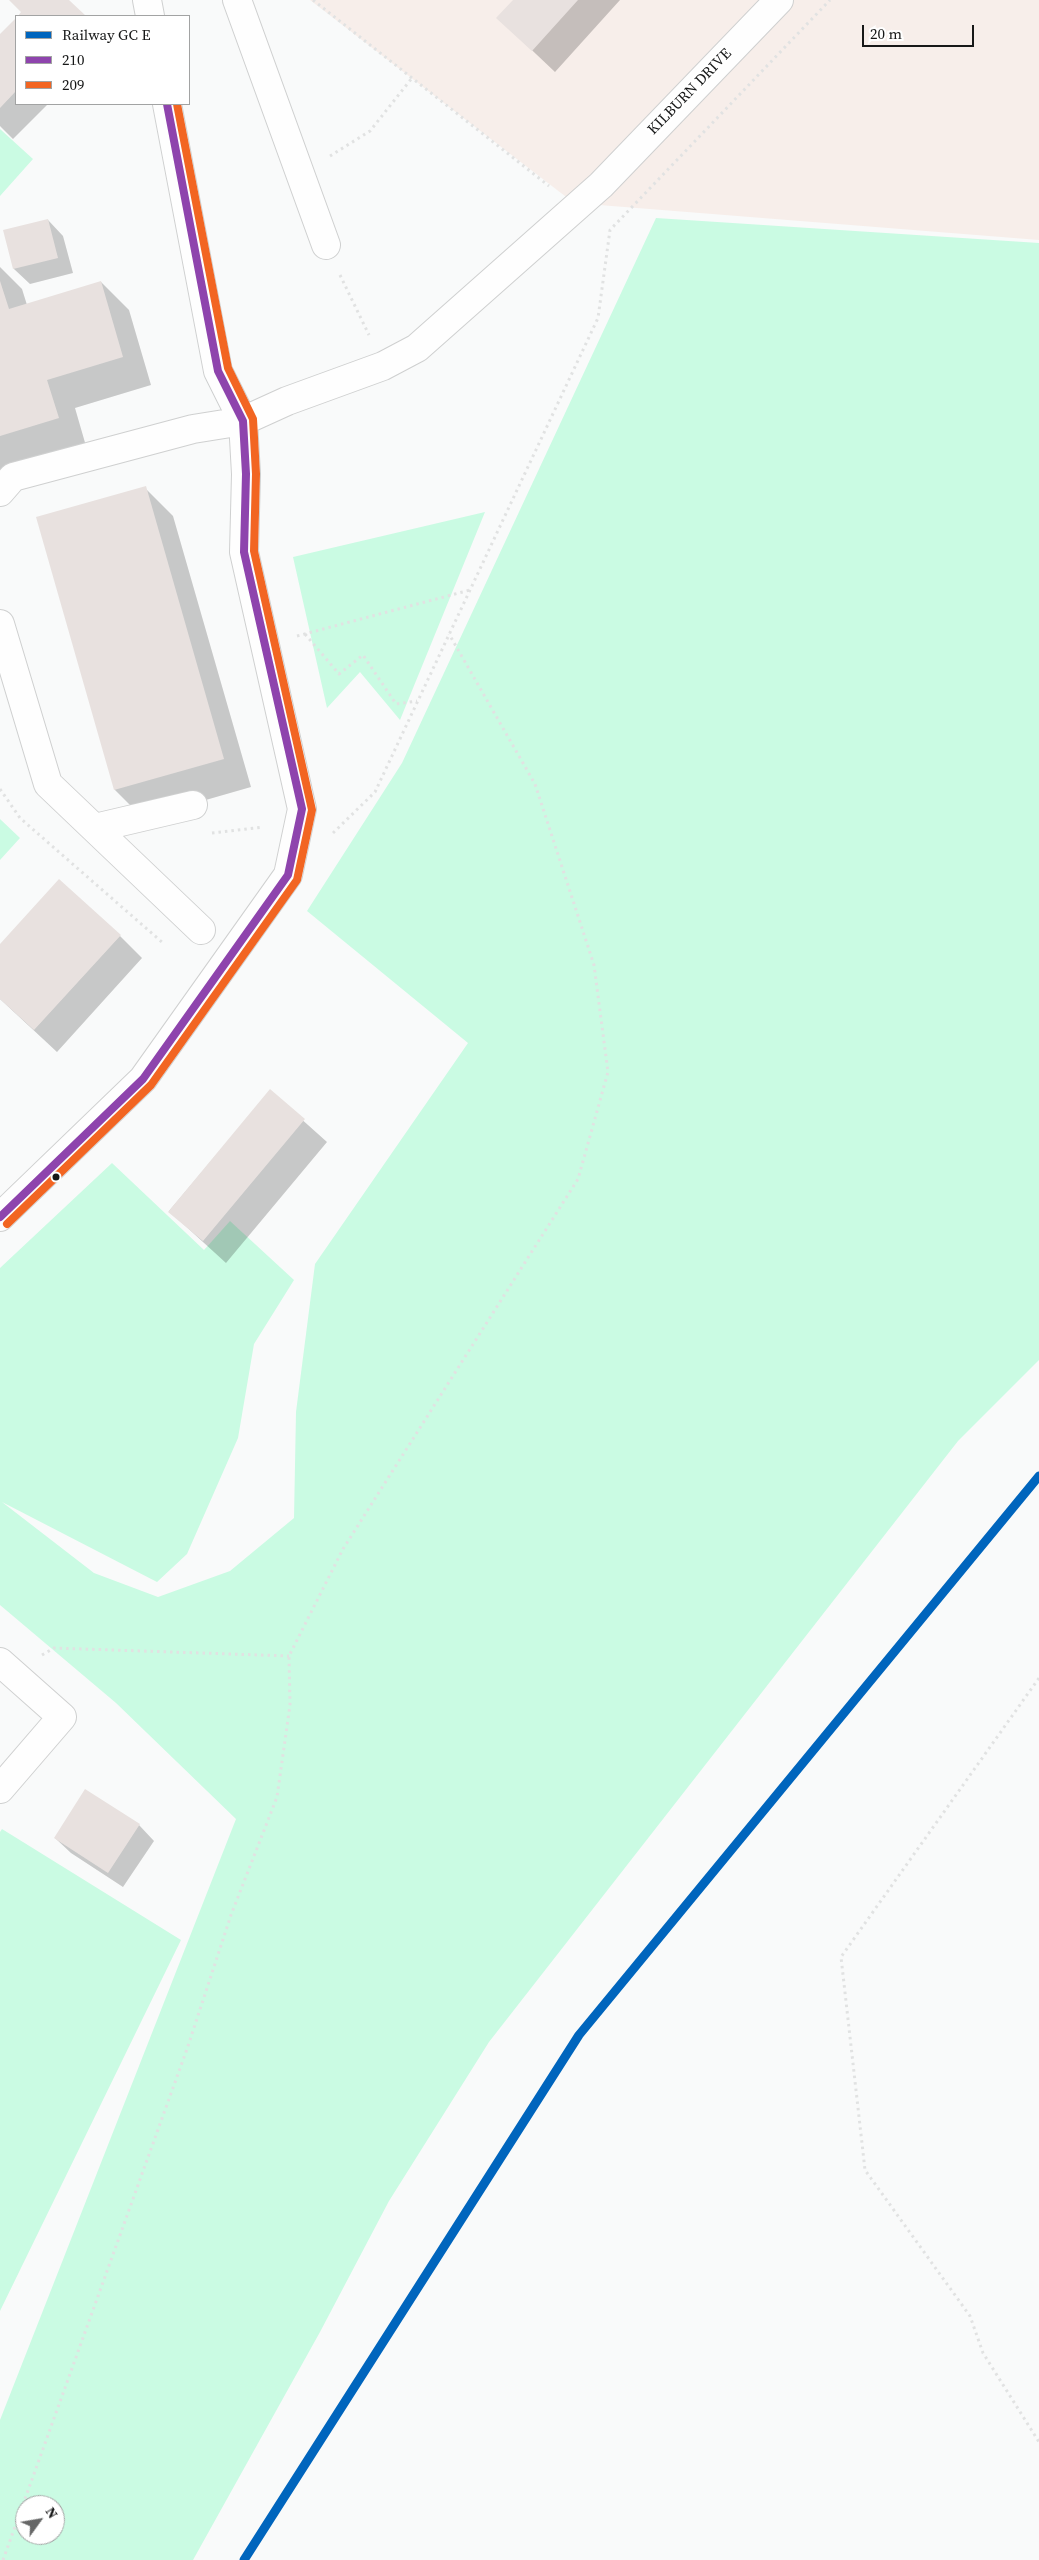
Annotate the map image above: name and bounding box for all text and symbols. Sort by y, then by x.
legend [15,15,190,105]
scale bar [864,15,976,47]
text: 20 m [870,23,902,44]
text: Railway GC E [62,24,150,45]
street label: KILBURN DRIVE [644,45,736,139]
text: 210 [62,49,85,70]
text: 209 [62,74,85,95]
unlabelled marker [51,1172,61,1182]
north arrow [15,2495,65,2545]
text: N [41,2503,63,2522]

